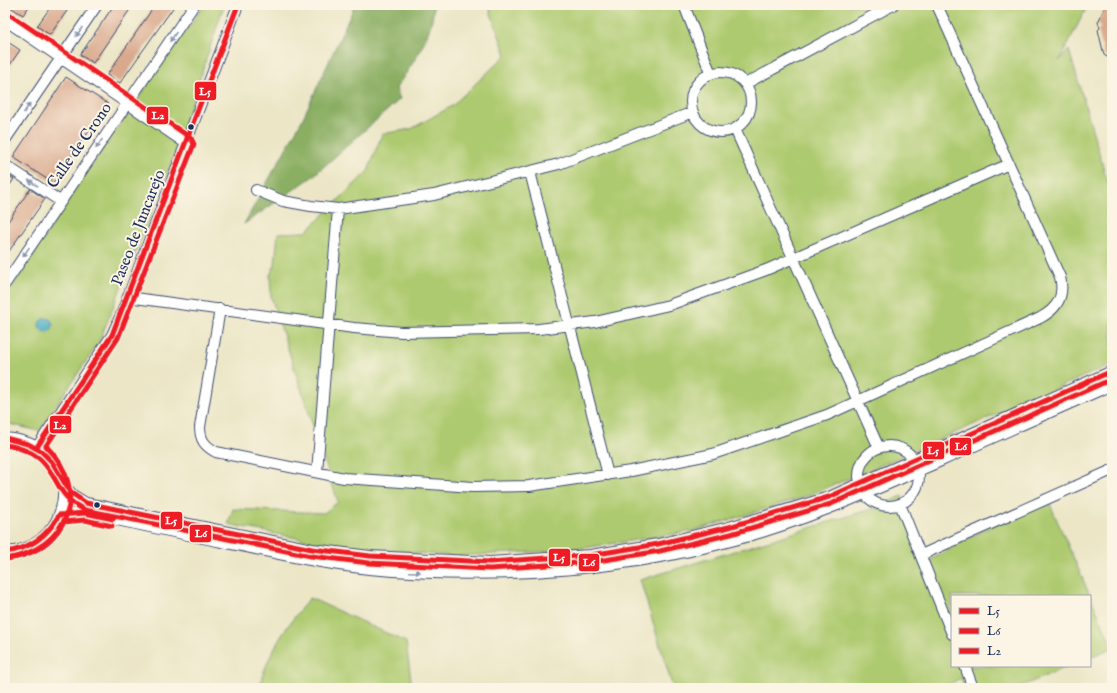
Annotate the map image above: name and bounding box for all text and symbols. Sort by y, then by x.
one-way arrow [75,26,83,37]
one-way arrow [169,32,176,43]
line badge: L5 [194,81,217,101]
text: L5 [198,85,211,99]
street label: Calle de Crono [43,99,117,193]
one-way arrow [23,102,31,113]
line badge: L2 [146,106,169,125]
text: L2 [151,109,165,123]
unlabelled marker [186,122,196,132]
one-way arrow [95,139,103,150]
street label: Paseo de Juncarejo [108,167,170,289]
one-way arrow [27,179,38,187]
one-way arrow [22,247,30,257]
line badge: L2 [49,415,72,434]
text: L2 [53,419,67,433]
line badge: L6 [949,437,972,456]
text: L6 [954,440,969,454]
line badge: L5 [922,441,945,460]
text: L5 [926,444,939,458]
unlabelled marker [92,500,102,510]
line badge: L5 [160,511,183,530]
text: L5 [164,514,177,528]
line badge: L6 [189,524,212,543]
text: L6 [194,527,209,541]
line badge: L5 [548,548,571,567]
text: L5 [552,551,565,565]
line badge: L6 [578,553,600,572]
text: L6 [582,556,597,570]
one-way arrow [409,569,421,576]
legend [951,595,1091,667]
text: L5 [987,604,1001,619]
text: L6 [987,624,1002,639]
text: L2 [987,644,1002,659]

